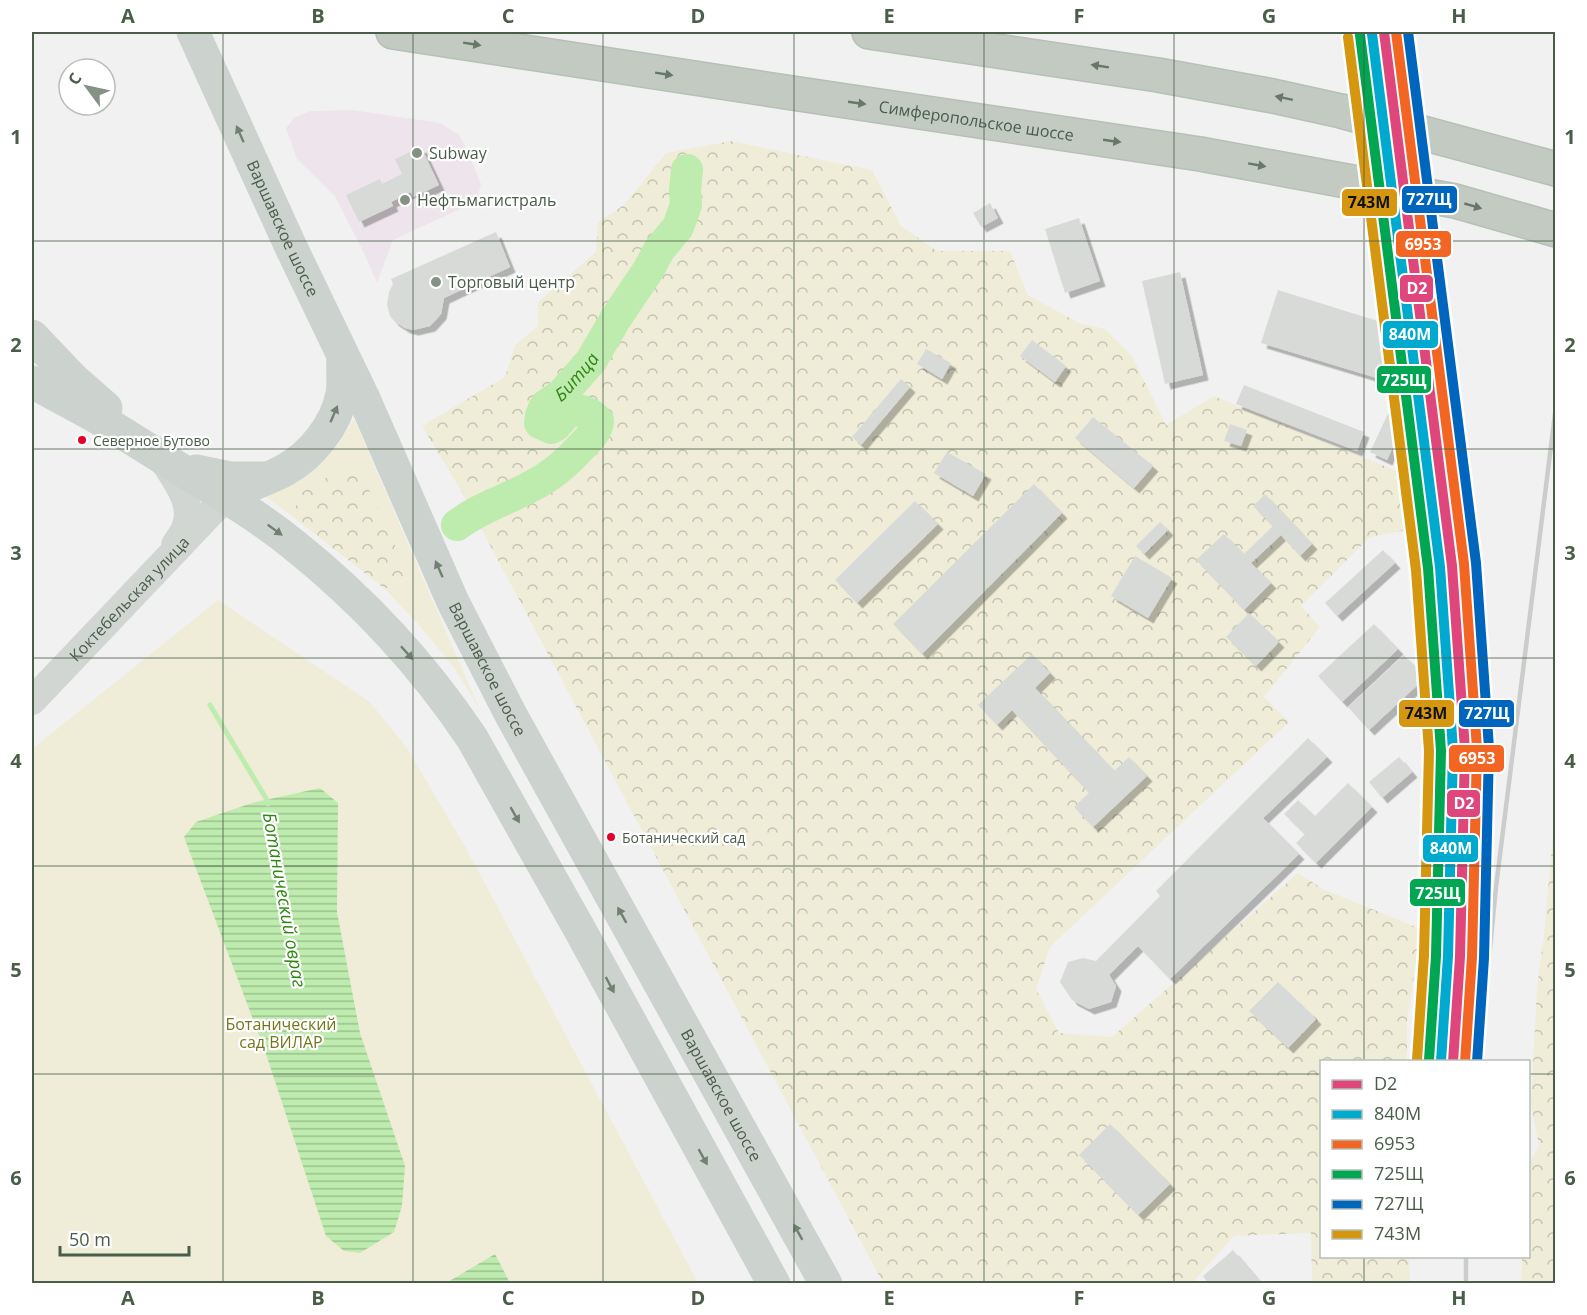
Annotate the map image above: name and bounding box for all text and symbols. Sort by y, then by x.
text: A [121,2,135,29]
text: B [311,2,325,29]
text: C [502,2,515,29]
text: D [691,2,705,29]
text: E [883,2,895,29]
text: F [1074,2,1084,29]
text: G [1262,2,1276,29]
text: H [1451,2,1467,29]
one-way arrow [462,39,481,48]
north arrow [57,57,117,117]
one-way arrow [1090,62,1109,71]
text: С [62,69,86,89]
one-way arrow [655,69,674,78]
one-way arrow [1275,93,1293,103]
street label: Симферопольское шоссе [877,95,1075,146]
one-way arrow [848,99,867,108]
text: 1 [10,123,22,150]
text: 1 [1564,123,1576,150]
one-way arrow [235,126,244,143]
one-way arrow [1103,137,1122,146]
place label: Subway [429,142,488,164]
marker: Subway [410,146,424,160]
street label: Варшавское шоссе [242,157,324,300]
one-way arrow [1248,160,1267,169]
line badge: 727Щ [1401,185,1458,214]
line badge: 743М [1341,188,1398,217]
text: 727Щ [1406,188,1452,210]
place label: Нефтьмагистраль [417,189,556,211]
text: 743М [1348,191,1390,213]
marker: Нефтьмагистраль [398,193,412,207]
one-way arrow [1464,202,1482,211]
line badge: 6953 [1395,230,1452,258]
text: 6953 [1405,233,1441,255]
place label: Торговый центр [448,271,575,293]
line badge: D2 [1399,274,1434,303]
marker: Торговый центр [429,275,443,289]
text: D2 [1407,277,1428,299]
line badge: 840М [1382,320,1439,349]
text: 840М [1389,323,1431,345]
text: 2 [10,331,22,358]
text: 2 [1564,331,1576,358]
water label: Битца [550,348,604,406]
line badge: 725Щ [1376,365,1432,394]
text: 725Щ [1381,369,1427,391]
one-way arrow [330,406,339,423]
place label: Северное Бутово [93,431,210,450]
marker: Северное Бутово [76,434,88,446]
one-way arrow [266,524,282,536]
street label: Коктебельская улица [64,531,194,666]
text: 3 [10,539,22,566]
text: 3 [1564,539,1576,566]
one-way arrow [434,560,443,578]
street label: Варшавское шоссе [444,598,532,740]
one-way arrow [400,645,413,660]
line badge: 743М [1398,699,1455,728]
line badge: 727Щ [1458,699,1515,728]
text: 743М [1405,702,1447,724]
text: 727Щ [1464,702,1510,724]
line badge: 6953 [1448,744,1505,773]
text: 4 [10,747,22,774]
text: 6953 [1459,747,1495,769]
text: 4 [1564,747,1576,774]
line badge: D2 [1446,789,1481,818]
text: D2 [1454,792,1475,814]
one-way arrow [510,807,520,824]
water label: Ботанический овраг [258,811,312,989]
place label: Ботанический сад [622,828,745,847]
marker: Ботанический сад [605,831,617,843]
line badge: 840М [1422,834,1479,863]
text: 840М [1430,837,1472,859]
line badge: 725Щ [1409,878,1466,907]
text: 725Щ [1415,882,1461,904]
one-way arrow [617,906,627,923]
text: 5 [10,956,22,983]
text: 5 [1564,956,1576,983]
one-way arrow [605,977,615,994]
park label: Ботанический сад ВИЛАР [225,1013,337,1053]
street label: Варшавское шоссе [676,1025,767,1165]
legend [1320,1060,1530,1258]
text: D2 [1374,1071,1397,1095]
text: 840М [1374,1101,1421,1125]
text: 6953 [1374,1131,1415,1155]
one-way arrow [698,1148,708,1165]
text: 725Щ [1374,1161,1424,1185]
text: 6 [10,1164,22,1191]
text: 6 [1564,1164,1576,1191]
text: 727Щ [1374,1191,1424,1215]
scale bar [60,1219,189,1257]
text: 743М [1374,1221,1421,1245]
one-way arrow [793,1224,803,1241]
text: 50 m [69,1227,111,1251]
text: A [121,1284,135,1311]
text: B [311,1284,325,1311]
text: C [502,1284,515,1311]
text: D [691,1284,705,1311]
text: E [883,1284,895,1311]
text: F [1074,1284,1084,1311]
text: G [1262,1284,1276,1311]
text: H [1451,1284,1467,1311]

